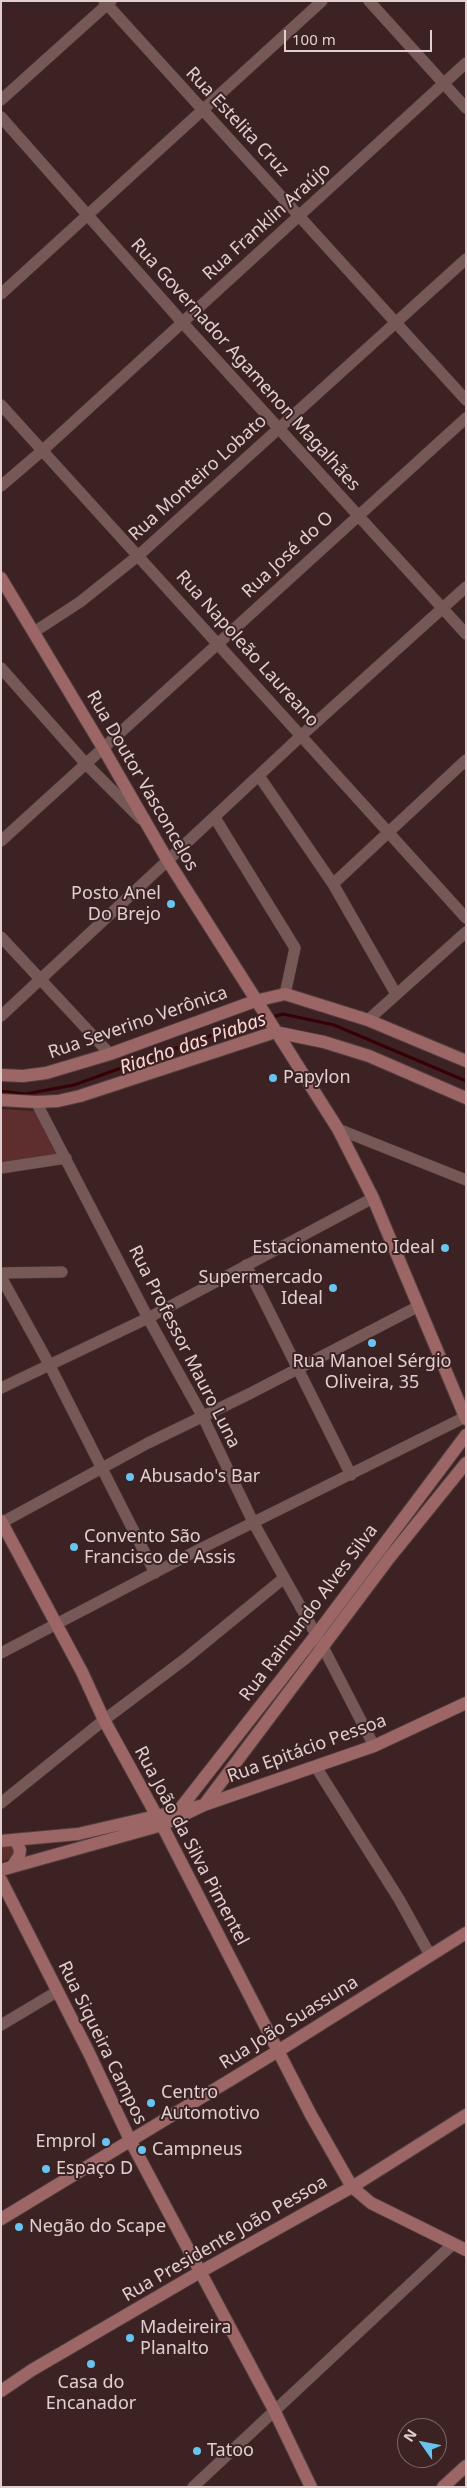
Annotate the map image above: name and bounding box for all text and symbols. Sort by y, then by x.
scale bar [287,20,434,52]
text: 100 m [292,29,336,49]
street label: Rua Estelita Cruz [181,63,293,181]
street label: Rua Franklin Araújo [199,159,335,285]
street label: Rua Governador Agamenon Magalhães [126,234,364,496]
street label: Rua Monteiro Lobato [125,410,271,546]
street label: Rua José do O [238,507,338,603]
street label: Rua Napoleão Laureano [171,566,323,732]
street label: Rua Doutor Vasconcelos [82,687,202,875]
place label: Posto Anel Do Brejo [71,883,161,926]
marker: Posto Anel Do Brejo [165,898,177,910]
street label: Rua Severino Verônica [46,982,230,1064]
water label: Riacho das Piabas [117,1008,269,1080]
place label: Papylon [283,1067,351,1089]
marker: Papylon [267,1072,279,1084]
place label: Estacionamento Ideal [252,1237,435,1259]
street label: Rua Professor Mauro Luna [123,1242,245,1452]
marker: Estacionamento Ideal [439,1242,451,1254]
place label: Supermercado Ideal [199,1267,323,1310]
marker: Supermercado Ideal [327,1282,339,1294]
marker: Rua Manoel Sérgio Oliveira, 35 [366,1337,378,1349]
place label: Rua Manoel Sérgio Oliveira, 35 [293,1351,451,1394]
place label: Abusado's Bar [140,1466,260,1488]
marker: Abusado's Bar [124,1471,136,1483]
street label: Rua Raimundo Alves Silva [235,1520,383,1706]
place label: Convento São Francisco de Assis [84,1526,236,1568]
marker: Convento São Francisco de Assis [68,1541,80,1553]
street label: Rua Epitácio Pessoa [225,1710,389,1788]
street label: Rua João da Silva Pimentel [129,1743,253,1949]
street label: Rua Siqueira Campos [53,1958,151,2128]
street label: Rua João Suassuna [216,1972,362,2074]
place label: Centro Automotivo [161,2082,260,2124]
marker: Centro Automotivo [145,2097,157,2109]
place label: Emprol [35,2131,96,2153]
marker: Emprol [100,2136,112,2148]
place label: Campneus [152,2139,242,2161]
marker: Campneus [136,2144,148,2156]
place label: Espaço D [56,2158,133,2180]
marker: Espaço D [40,2163,52,2175]
street label: Rua Presidente João Pessoa [119,2171,331,2307]
place label: Negão do Scape [29,2216,166,2238]
marker: Negão do Scape [13,2221,25,2233]
place label: Madeireira Planalto [140,2317,231,2360]
marker: Madeireira Planalto [124,2332,136,2344]
marker: Casa do Encanador [85,2358,97,2370]
place label: Casa do Encanador [46,2372,136,2414]
north arrow [397,2418,447,2468]
text: N [399,2425,421,2445]
place label: Tatoo [207,2440,254,2462]
marker: Tatoo [191,2445,203,2457]

